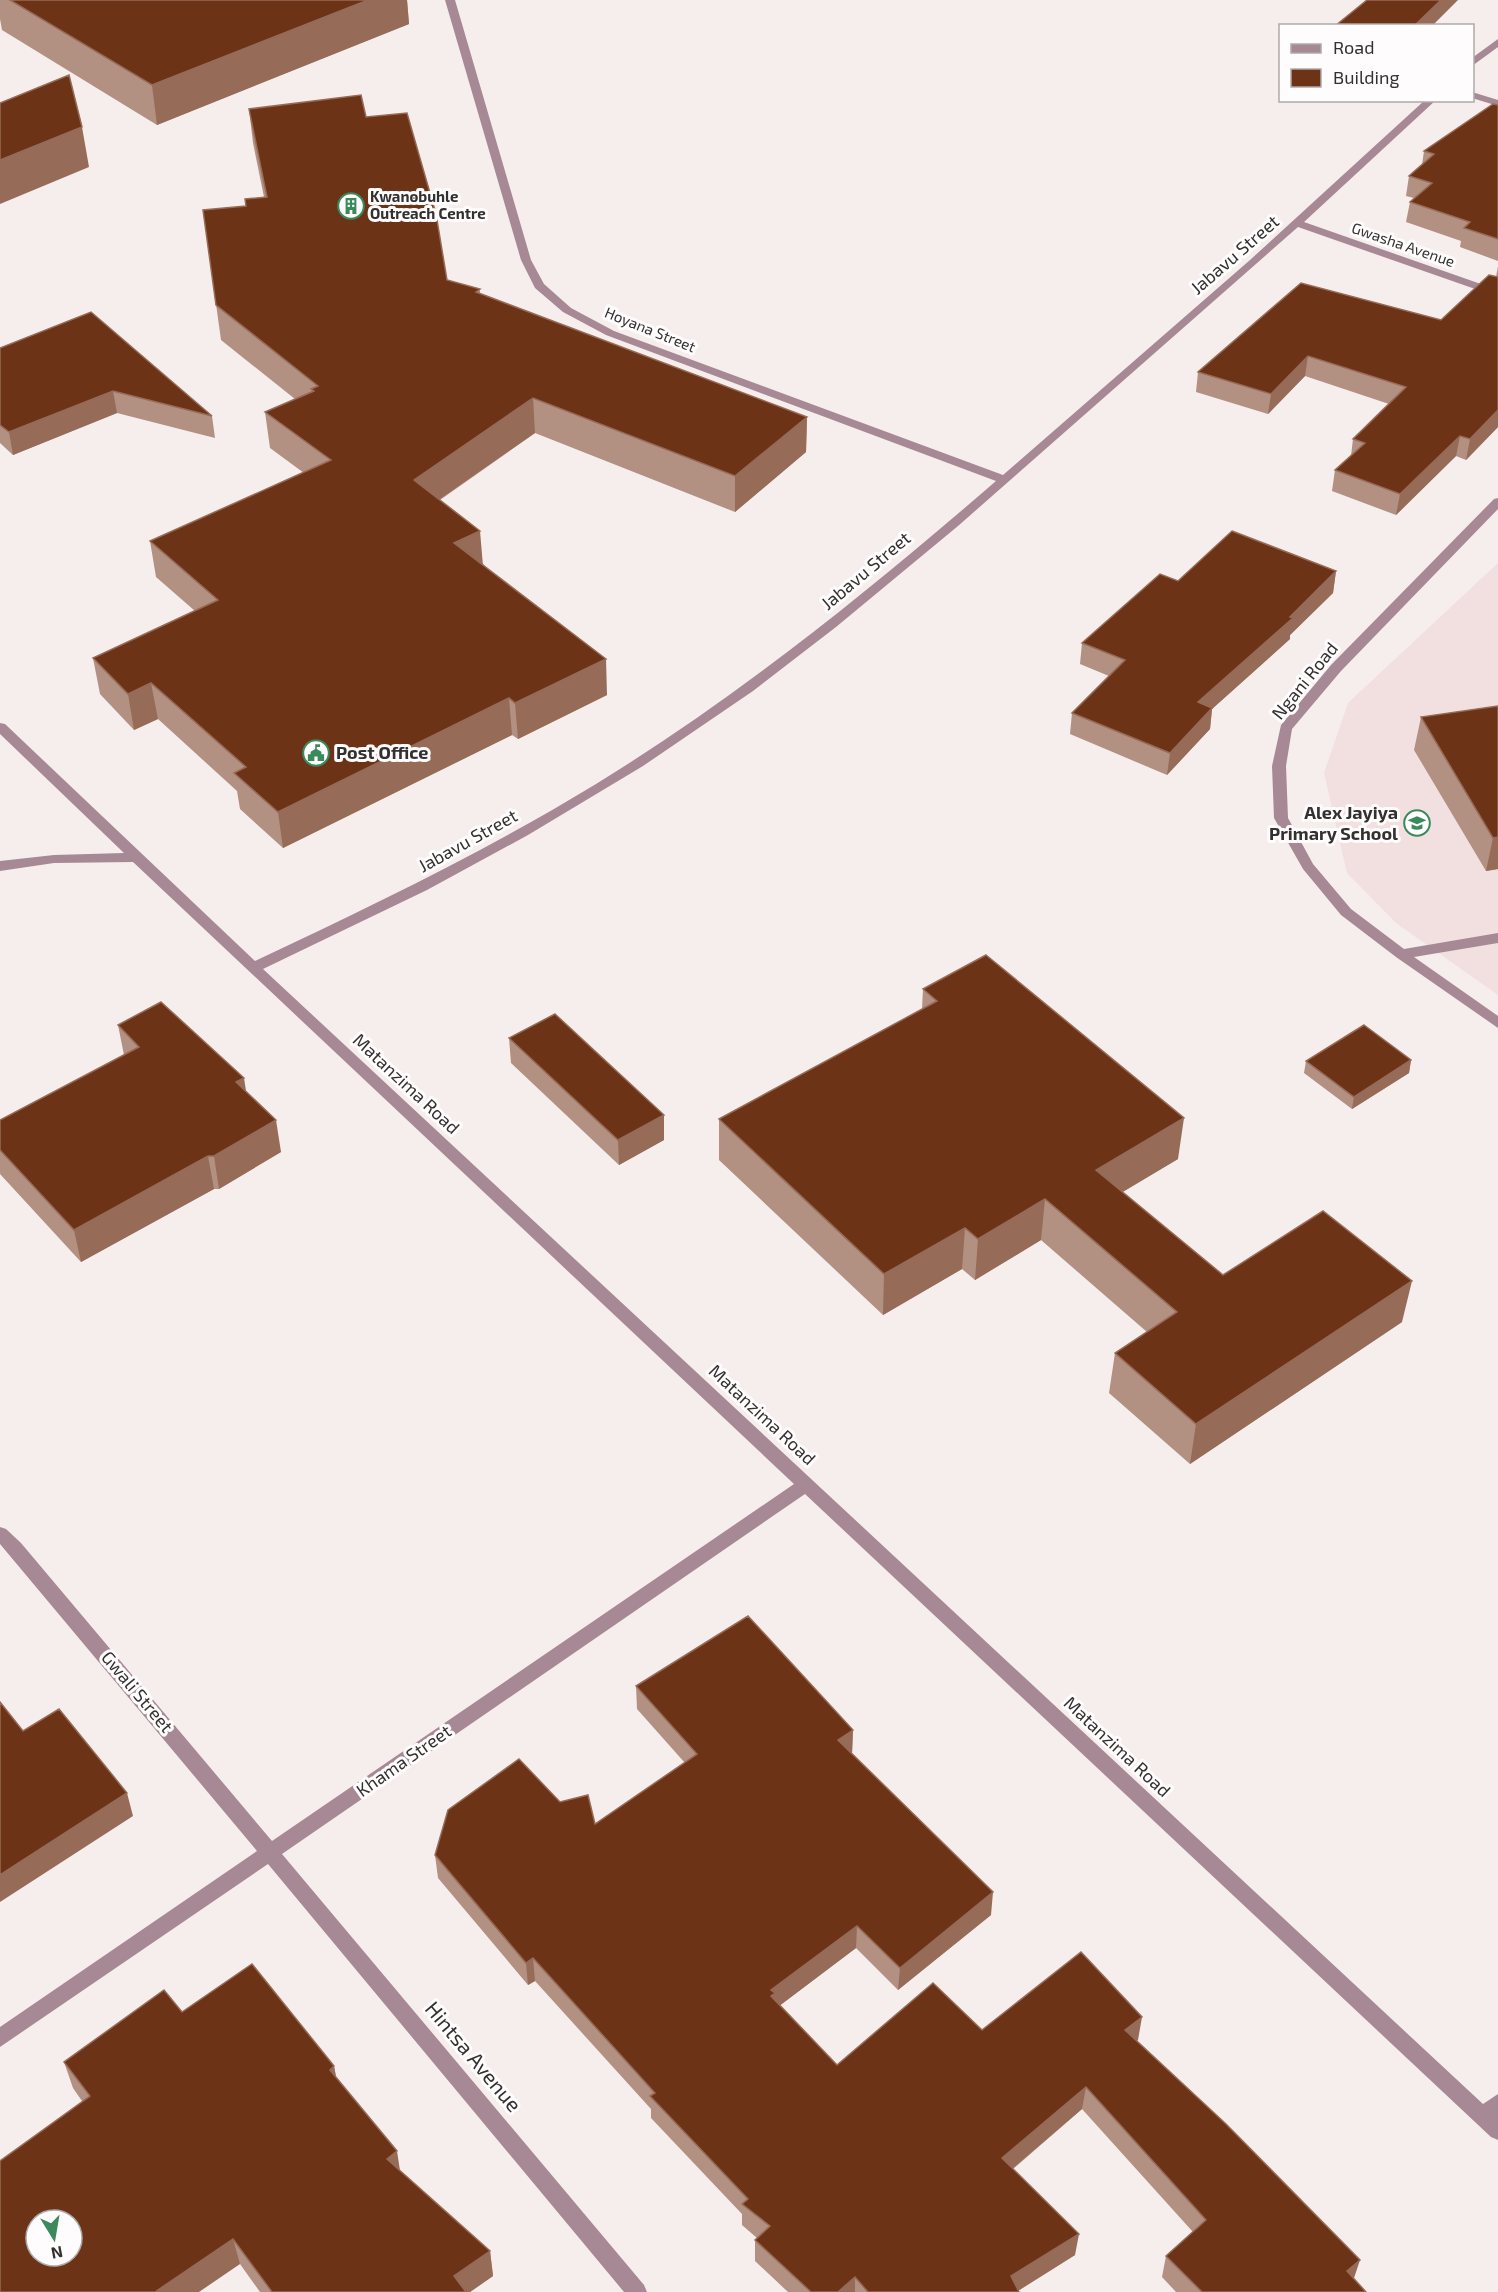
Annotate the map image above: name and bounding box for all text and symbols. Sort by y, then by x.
legend [1279,24,1474,102]
text: Road [1333,36,1374,58]
text: Building [1333,66,1400,88]
place label: Kwanobuhle Outreach Centre [370,187,486,222]
building icon: Kwanobuhle Outreach Centre [336,191,366,221]
street label: Jabavu Street [1186,210,1283,299]
street label: Gwasha Avenue [1349,218,1457,270]
street label: Hoyana Street [602,303,699,356]
street label: Jabavu Street [816,526,915,614]
street label: Ngani Road [1266,637,1342,723]
public building icon: Post Office [301,738,331,768]
place label: Post Office [336,741,428,763]
place label: Alex Jayiya Primary School [1269,801,1398,844]
street label: Jabavu Street [414,804,521,876]
school or university icon: Alex Jayiya Primary School [1402,808,1432,838]
street label: Matanzima Road [349,1028,465,1138]
street label: Matanzima Road [705,1359,821,1469]
street label: Gwali Street [97,1646,178,1737]
street label: Matanzima Road [1060,1691,1176,1801]
street label: Khama Street [352,1719,455,1801]
street label: Hintsa Avenue [421,1996,527,2116]
north arrow [24,2208,84,2268]
text: N [49,2243,64,2264]

